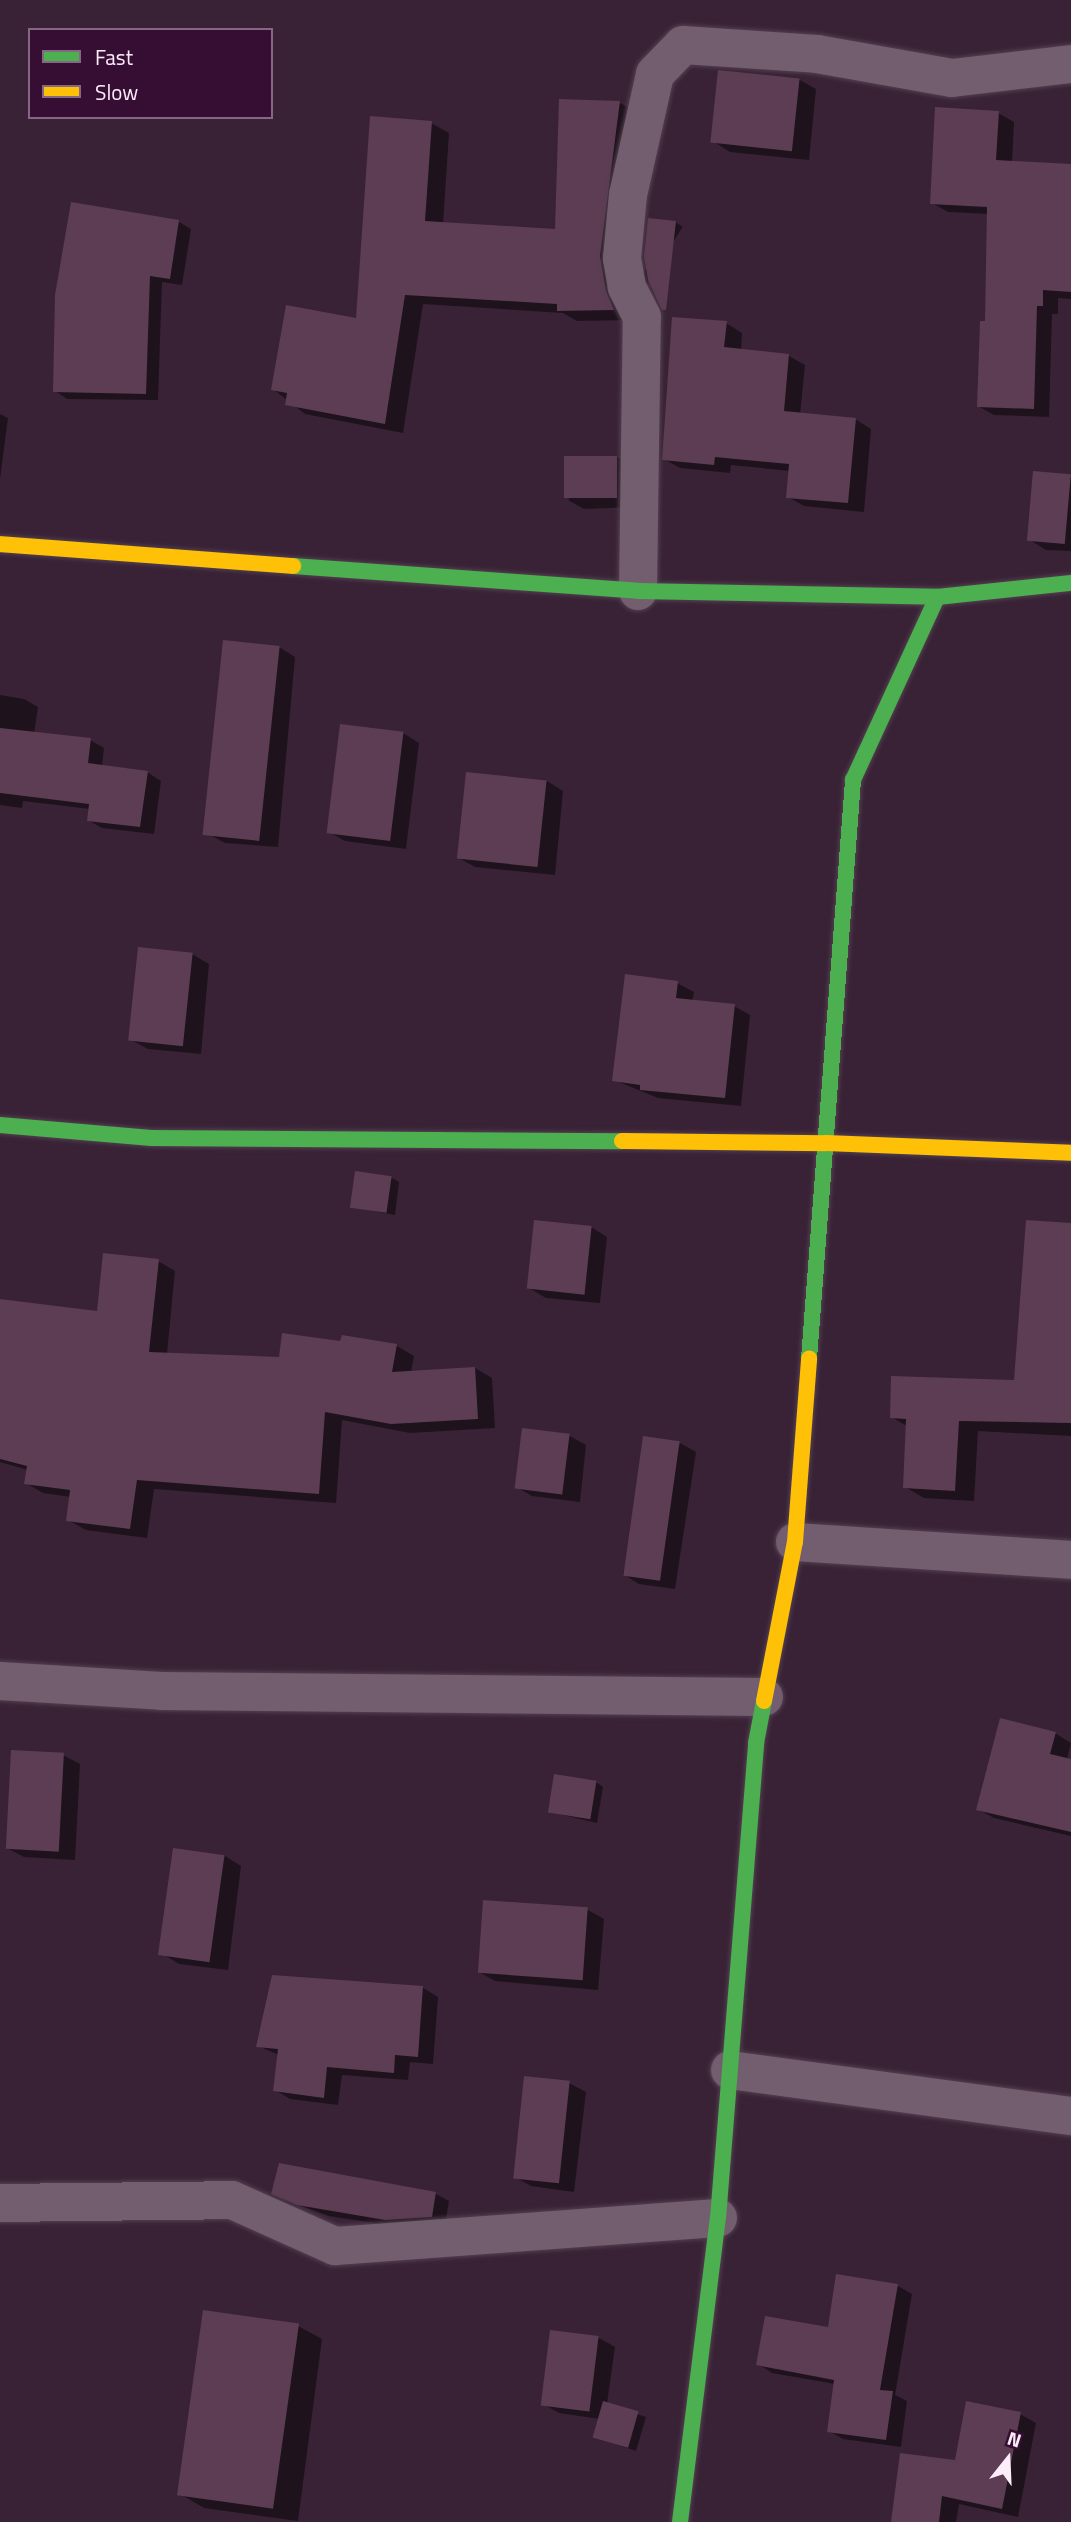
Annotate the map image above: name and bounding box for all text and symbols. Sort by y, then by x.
legend [28,28,273,119]
text: Fast [95,41,133,73]
text: Slow [95,76,138,108]
text: N [1004,2423,1025,2454]
north arrow [973,2424,1043,2494]

